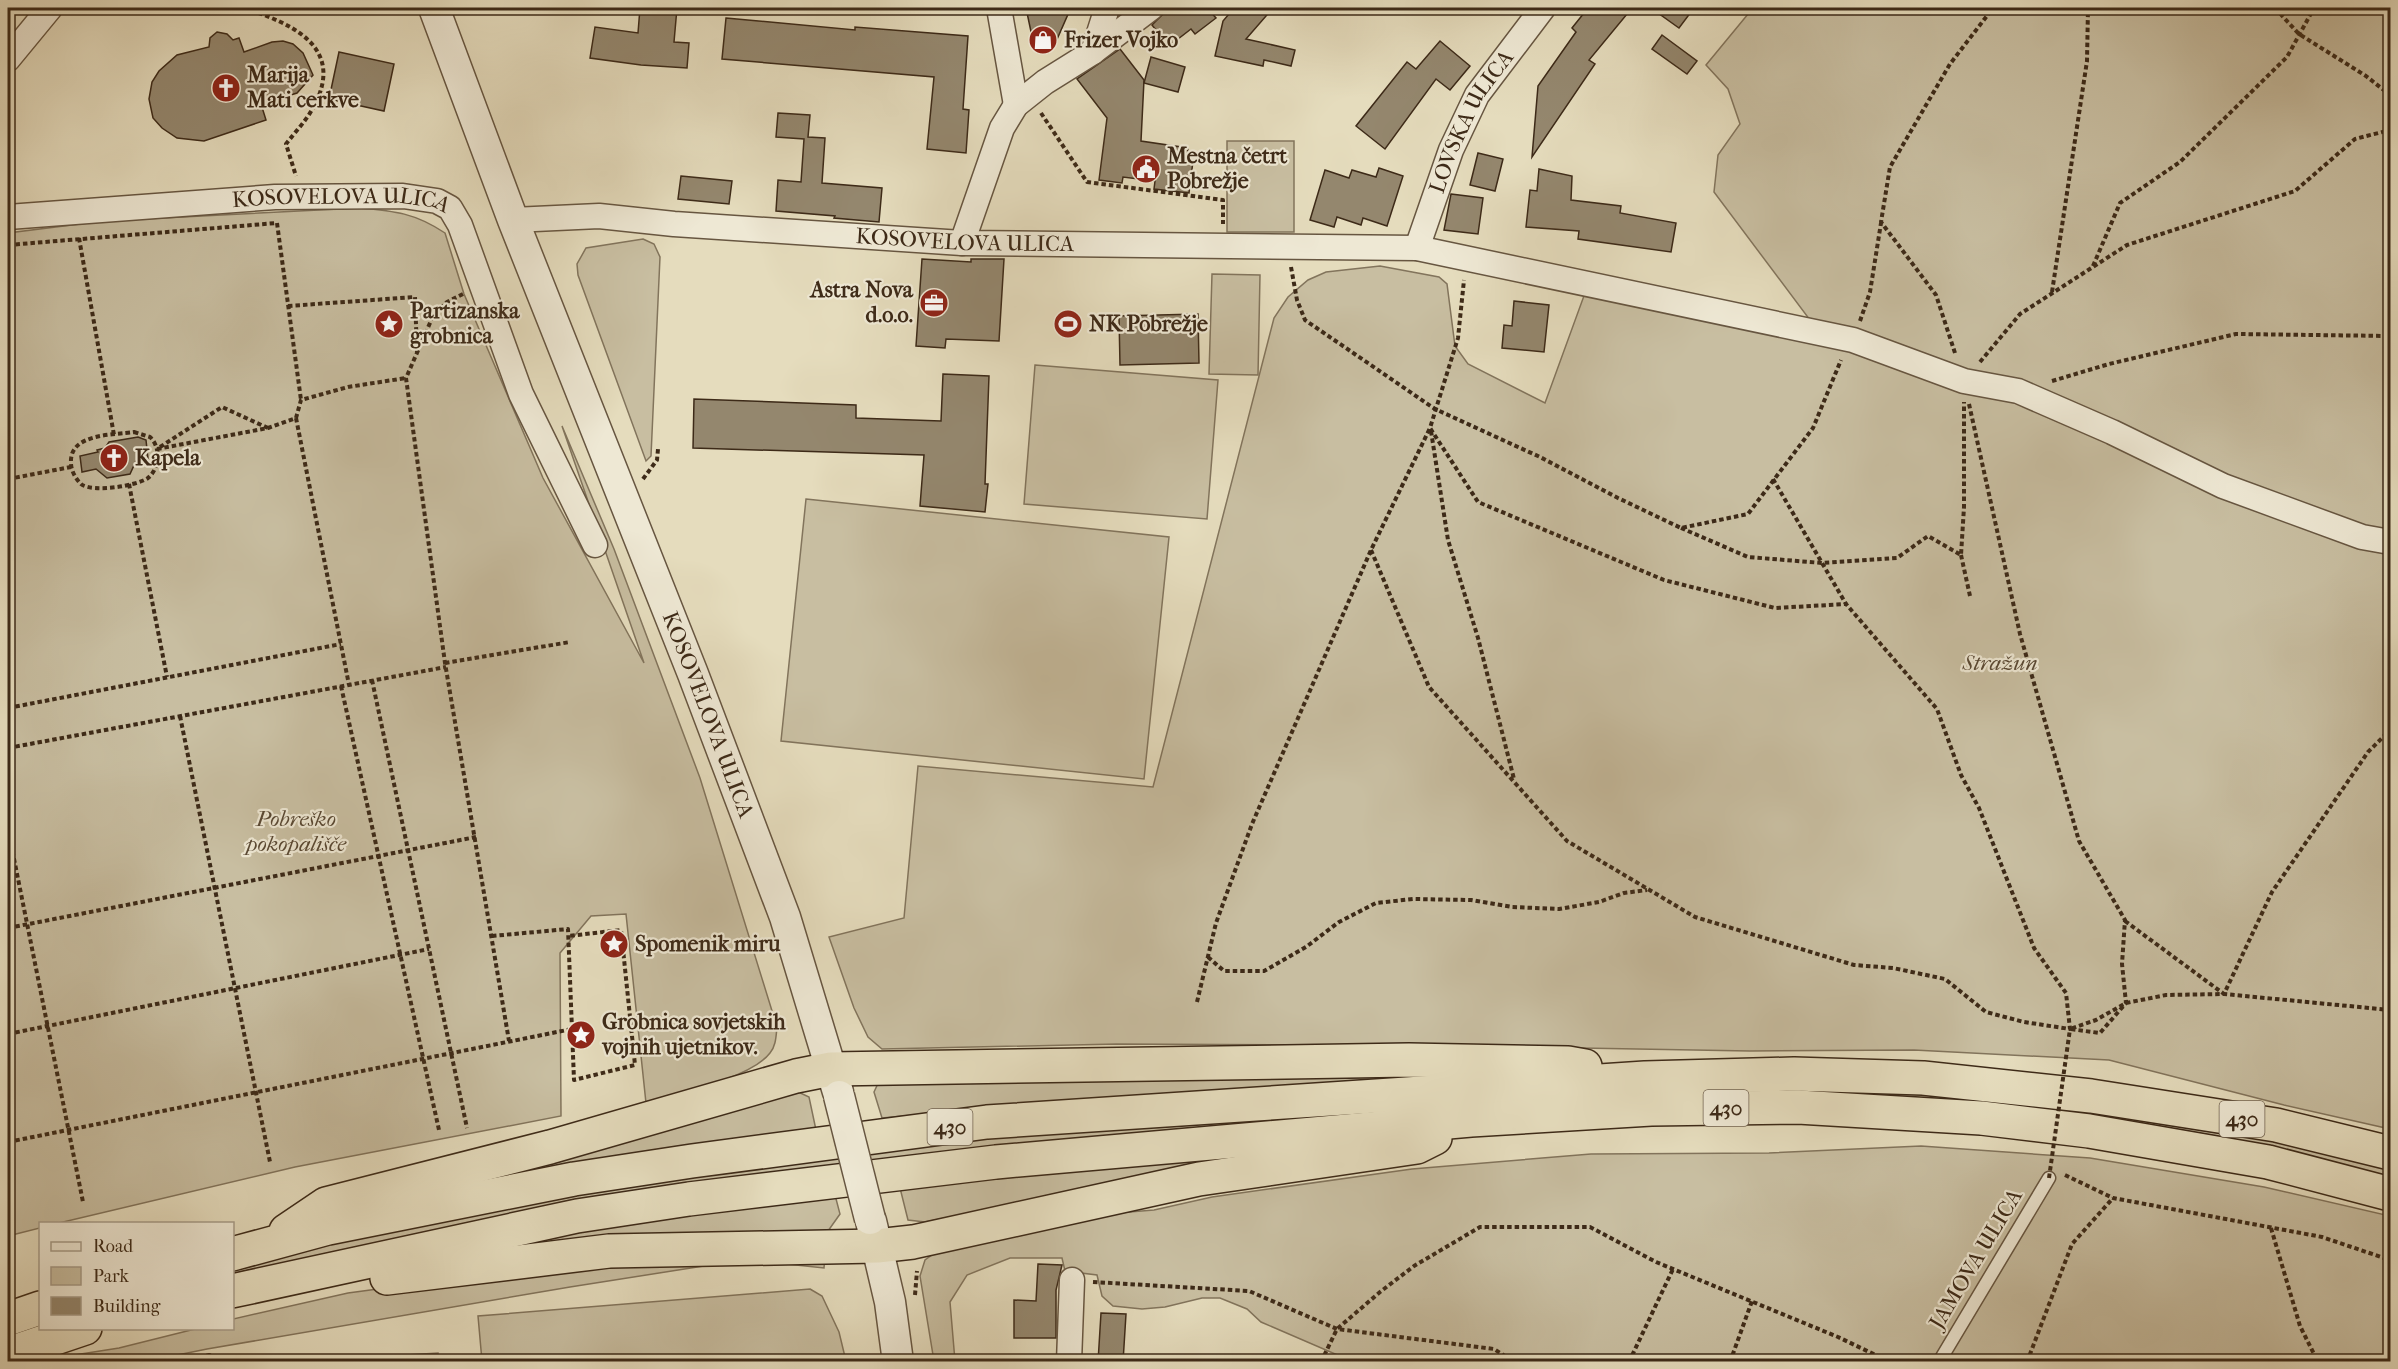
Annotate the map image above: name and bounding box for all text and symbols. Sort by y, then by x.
shop icon: Frizer Vojko [1027,24,1059,56]
place label: Frizer Vojko [1063,27,1178,53]
street label: LOVSKA ULICA [1424,45,1520,197]
place label: Marija Mati cerkve [246,62,359,113]
church icon: Marija Mati cerkve [210,72,242,104]
place label: Mestna četrt Pobrežje [1166,143,1288,194]
public building icon: Mestna četrt Pobrežje [1130,153,1162,185]
street label: KOSOVELOVA ULICA [231,183,455,219]
street label: KOSOVELOVA ULICA [855,223,1075,257]
place label: Astra Nova d.o.o. [808,277,914,328]
office icon: Astra Nova d.o.o. [918,287,950,319]
place label: Partizanska grobnica [410,298,520,349]
place icon: Partizanska grobnica [373,308,405,340]
sports icon: NK Pobrežje [1052,308,1084,340]
place label: NK Pobrežje [1089,311,1208,337]
church icon: Kapela [98,442,130,474]
place label: Kapela [135,445,201,471]
street label: KOSOVELOVA ULICA [657,608,759,822]
park label: Stražun [1962,650,2037,676]
park label: Pobreško pokopališče [243,806,347,857]
place icon: Spomenik miru [598,928,630,960]
place label: Spomenik miru [635,931,781,957]
place label: Grobnica sovjetskih vojnih ujetnikov. [601,1009,786,1060]
place icon: Grobnica sovjetskih vojnih ujetnikov. [565,1019,597,1051]
road number: 430 [1704,1090,1748,1126]
road number: 430 [2220,1101,2264,1137]
road number: 430 [928,1109,972,1145]
street label: JAMOVA ULICA [1923,1184,2028,1335]
legend [39,1222,234,1330]
text: Road [93,1236,133,1257]
text: Park [93,1266,130,1287]
text: Building [93,1296,161,1317]

